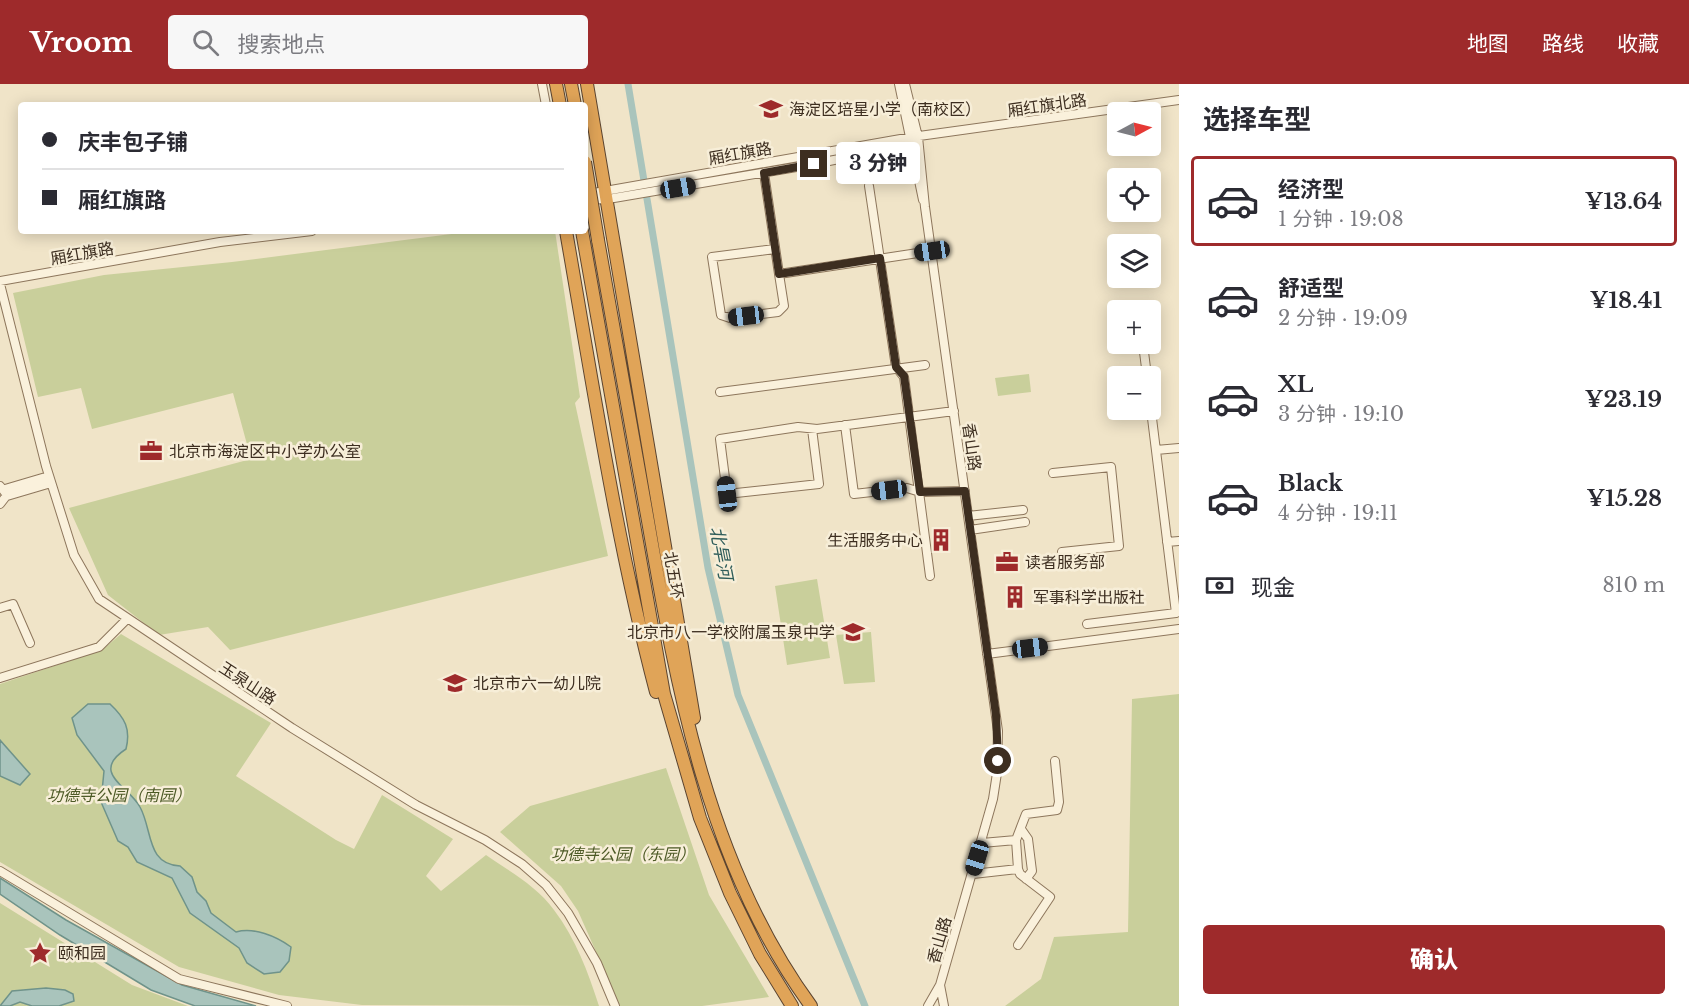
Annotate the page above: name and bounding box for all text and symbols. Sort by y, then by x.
search box [168,15,588,69]
text: Vroom [30,25,132,60]
icon: search [189,26,222,59]
text: 搜索地点 [237,31,326,58]
text: 地图 [1467,31,1509,57]
text: 路线 [1542,31,1584,57]
text: 收藏 [1617,31,1659,57]
street label: 厢红旗北路 [1006,90,1088,120]
school or university icon: 海淀区培星小学（南校区） [758,96,784,122]
place label: 海淀区培星小学（南校区） [789,99,981,119]
north arrow [1107,102,1161,156]
map controls [1107,102,1161,420]
text: 选择车型 [1203,103,1311,136]
text: 庆丰包子铺 [78,129,188,156]
street label: 厢红旗路 [707,138,773,168]
callout: 3 分钟 [835,143,919,185]
route end [800,150,827,177]
text: 3 分钟 [849,151,907,175]
button: locate [1107,168,1161,222]
icon: car [1206,174,1260,228]
car [659,176,697,200]
text: 经济型 [1278,176,1344,203]
text: 厢红旗路 [78,187,166,214]
text: ¥13.64 [1585,188,1662,215]
text: 1 分钟 · 19:08 [1278,207,1404,231]
button: layers [1107,234,1161,288]
street label: 厢红旗路 [49,238,115,268]
car [913,240,951,262]
icon: car [1206,273,1260,327]
text: 舒适型 [1278,275,1344,302]
text: ¥18.41 [1590,287,1662,314]
button: + [1107,300,1161,354]
car [727,305,765,327]
text: 2 分钟 · 19:09 [1278,306,1408,330]
button: − [1107,366,1161,420]
text: XL [1278,371,1313,398]
icon: car [1206,372,1260,426]
text: ¥23.19 [1585,386,1662,413]
text: 3 分钟 · 19:10 [1278,402,1404,426]
street label: 香山路 [959,422,985,472]
office icon: 北京市海淀区中小学办公室 [138,438,164,464]
place label: 北京市海淀区中小学办公室 [169,441,361,461]
text: Black [1278,470,1343,497]
icon: car [1206,471,1260,525]
car [716,475,738,513]
car [870,479,908,501]
text: ¥15.28 [1587,485,1662,512]
text: 4 分钟 · 19:11 [1278,501,1398,525]
water label: 北旱河 [705,524,738,585]
building icon: 生活服务中心 [928,527,954,553]
place label: 生活服务中心 [827,530,923,550]
office icon: 读者服务部 [994,549,1020,575]
street label: 北五环 [660,550,688,600]
place label: 读者服务部 [1025,552,1105,572]
icon: cash [1203,569,1236,602]
text: 810 m [1602,573,1665,597]
text: 现金 [1251,574,1295,601]
building icon: 军事科学出版社 [1002,584,1028,610]
place label: 军事科学出版社 [1033,587,1145,607]
school or university icon: 北京市八一学校附属玉泉中学 [840,619,866,645]
place label: 北京市八一学校附属玉泉中学 [627,622,835,642]
car [1011,637,1049,659]
street label: 玉泉山路 [216,657,280,709]
school or university icon: 北京市六一幼儿院 [442,670,468,696]
place label: 北京市六一幼儿院 [473,673,601,693]
route start [984,747,1011,774]
park label: 功德寺公园（南园） [47,785,191,805]
car [963,838,991,878]
park label: 功德寺公园（东园） [551,844,695,864]
street label: 香山路 [923,914,955,966]
button: 确认 [1203,925,1665,994]
place icon: 颐和园 [27,940,53,966]
place label: 颐和园 [58,943,106,963]

